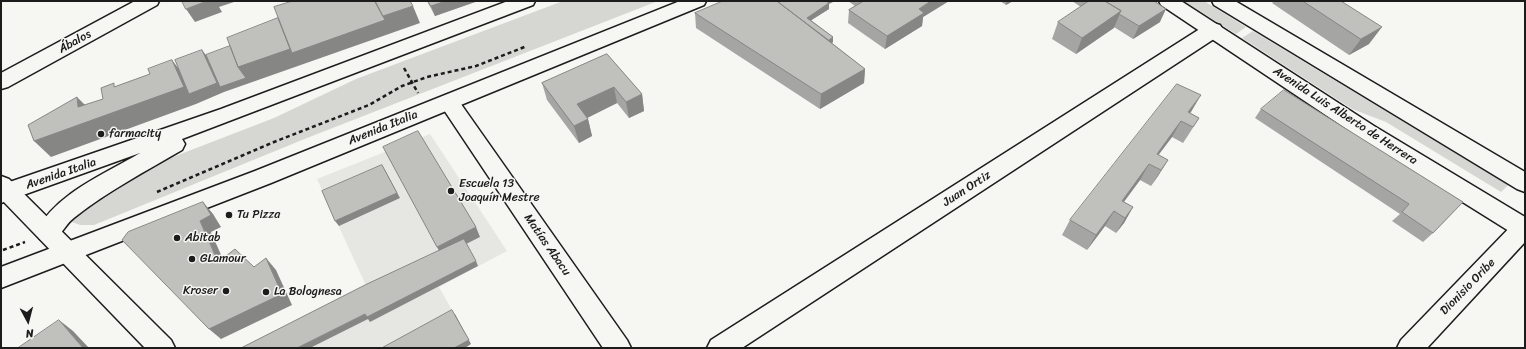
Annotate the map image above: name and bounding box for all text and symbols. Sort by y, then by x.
street label: Ábalos [56,27,94,57]
street label: Avenida Luis Alberto de Herrera [1270,64,1420,168]
street label: Avenida Italia [346,108,420,148]
place label: farmacity [109,127,161,141]
marker: farmacity [96,129,106,139]
street label: Avenida Italia [24,155,98,193]
street label: Juan Ortiz [940,168,994,210]
place label: Escuela 13 Joaquín Mestre [459,177,540,205]
marker: Escuela 13 Joaquín Mestre [446,186,456,196]
place label: Tu Pizza [237,208,280,222]
marker: Tu Pizza [224,210,234,220]
street label: Matías Abacu [520,211,574,279]
place label: Abitab [185,231,220,245]
marker: Abitab [172,233,182,243]
place label: GLamour [200,252,246,266]
marker: GLamour [187,254,197,264]
street label: Dionisio Oribe [1437,256,1499,318]
place label: Kroser [183,284,218,298]
place label: La Bolognesa [274,285,342,299]
marker: Kroser [221,286,231,296]
marker: La Bolognesa [261,287,271,297]
north arrow [8,301,48,341]
text: N [25,324,34,343]

